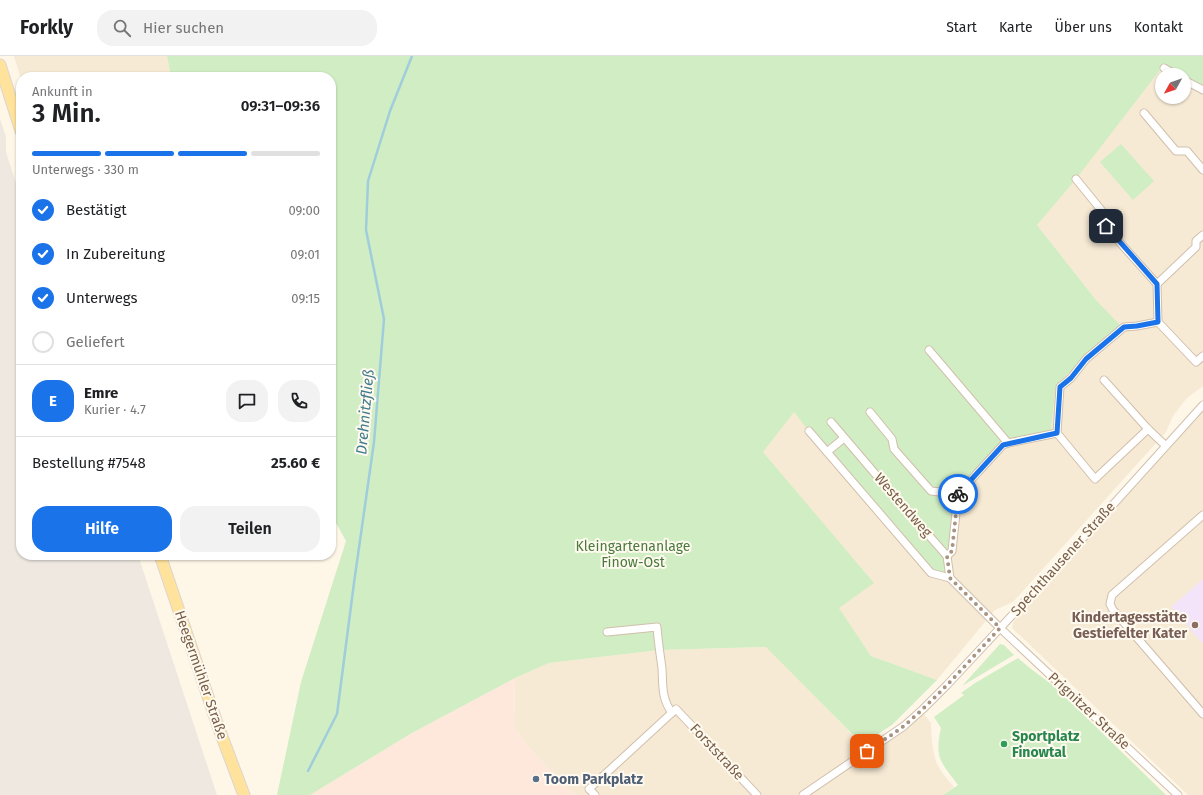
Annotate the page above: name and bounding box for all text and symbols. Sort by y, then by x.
search box [97,10,377,46]
text: Forkly [20,16,73,39]
icon: search [111,17,133,39]
text: Hier suchen [143,19,224,37]
text: Start [946,19,977,36]
text: Karte [999,19,1033,36]
text: Über uns [1055,19,1112,36]
text: Kontakt [1134,19,1183,36]
north arrow [1155,68,1191,104]
map controls [1155,68,1191,104]
text: Ankunft in [32,84,93,99]
text: 09:31–09:36 [241,97,320,115]
text: 3 Min. [32,98,101,129]
text: Unterwegs · 330 m [32,162,139,177]
icon: check [32,199,54,221]
text: Bestätigt [66,201,127,219]
text: 09:00 [288,203,320,218]
pin [1089,209,1123,243]
icon: home [1095,215,1117,237]
icon: check [32,243,54,265]
text: In Zubereitung [66,245,165,263]
text: 09:01 [290,247,320,262]
icon: check [32,287,54,309]
text: Unterwegs [66,289,138,307]
text: 09:15 [291,291,320,306]
text: Geliefert [66,333,125,351]
water label: Drehnitzfließ [352,368,378,455]
button: chat [226,380,268,422]
button: phone [278,380,320,422]
text: Emre [84,384,118,402]
text: E [49,392,57,410]
text: Kurier · 4.7 [84,402,146,417]
text: Bestellung #7548 [32,454,146,472]
text: 25.60 € [271,454,320,472]
street label: Westendweg [870,469,936,541]
courier [938,474,978,514]
icon: bike [947,483,969,505]
street label: Spechthausener Straße [1007,498,1119,620]
button: Hilfe [32,506,172,552]
button: Teilen [180,506,320,552]
park label: Kleingartenanlage Finow-Ost [576,538,690,571]
street label: Heegermühler Straße [171,608,231,742]
place label: Kindertagesstätte Gestiefelter Kater [1072,609,1187,642]
marker: Kindertagesstätte Gestiefelter Kater [1190,620,1200,630]
street label: Prignitzer Straße [1045,669,1133,753]
street label: Forststraße [686,720,748,784]
place label: Sportplatz Finowtal [1012,728,1080,761]
pin [850,734,884,768]
marker: Sportplatz Finowtal [999,739,1009,749]
icon: bag [856,740,878,762]
place label: Toom Parkplatz [544,771,643,788]
marker: Toom Parkplatz [531,774,541,784]

